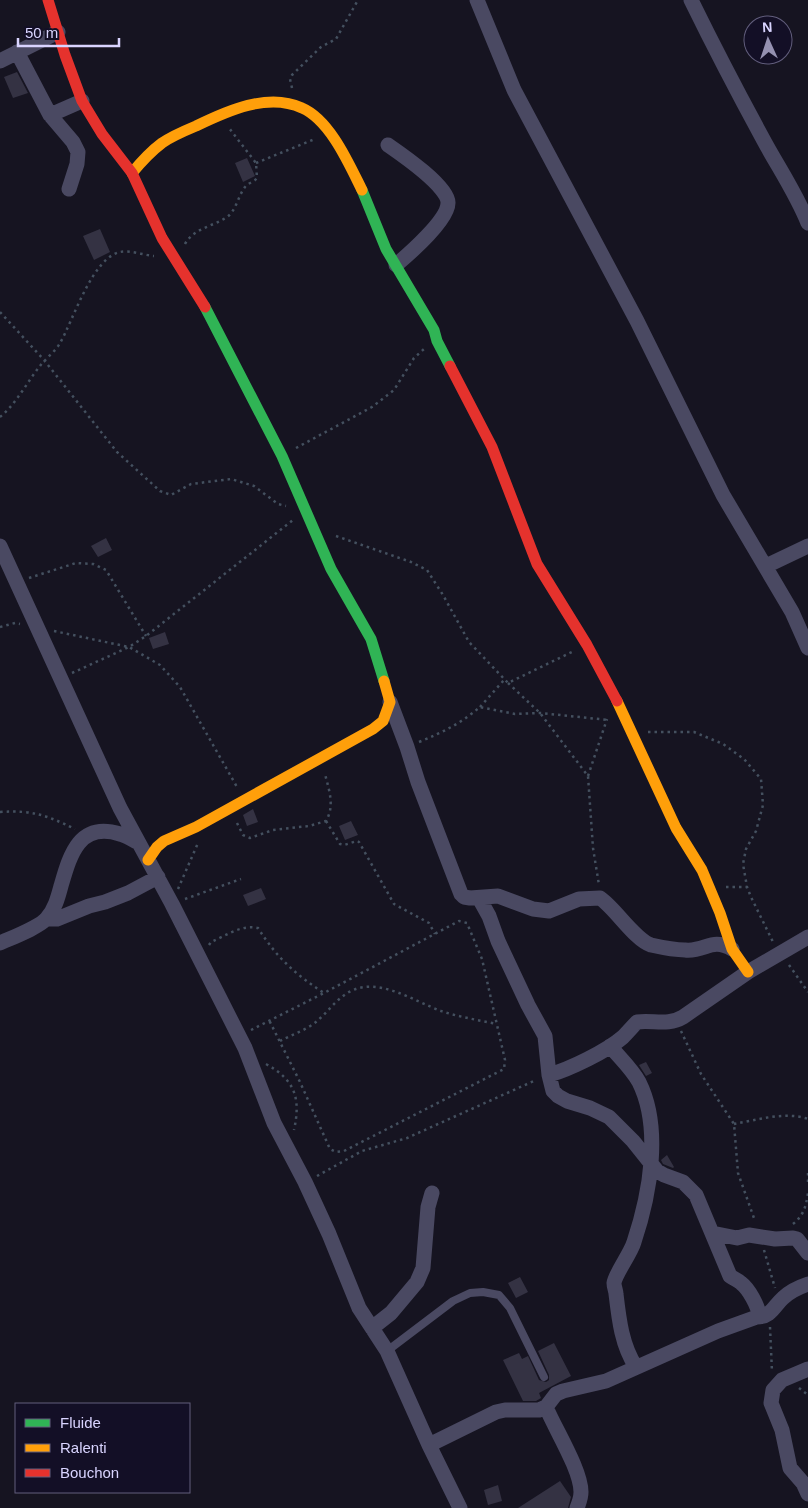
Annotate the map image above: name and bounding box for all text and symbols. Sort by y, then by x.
scale bar [18,15,119,47]
north arrow [743,15,793,65]
text: N [762,19,773,35]
text: 50 m [25,24,58,41]
legend [15,1403,190,1493]
text: Fluide [60,1414,101,1431]
text: Ralenti [60,1439,107,1456]
text: Bouchon [60,1464,119,1481]

